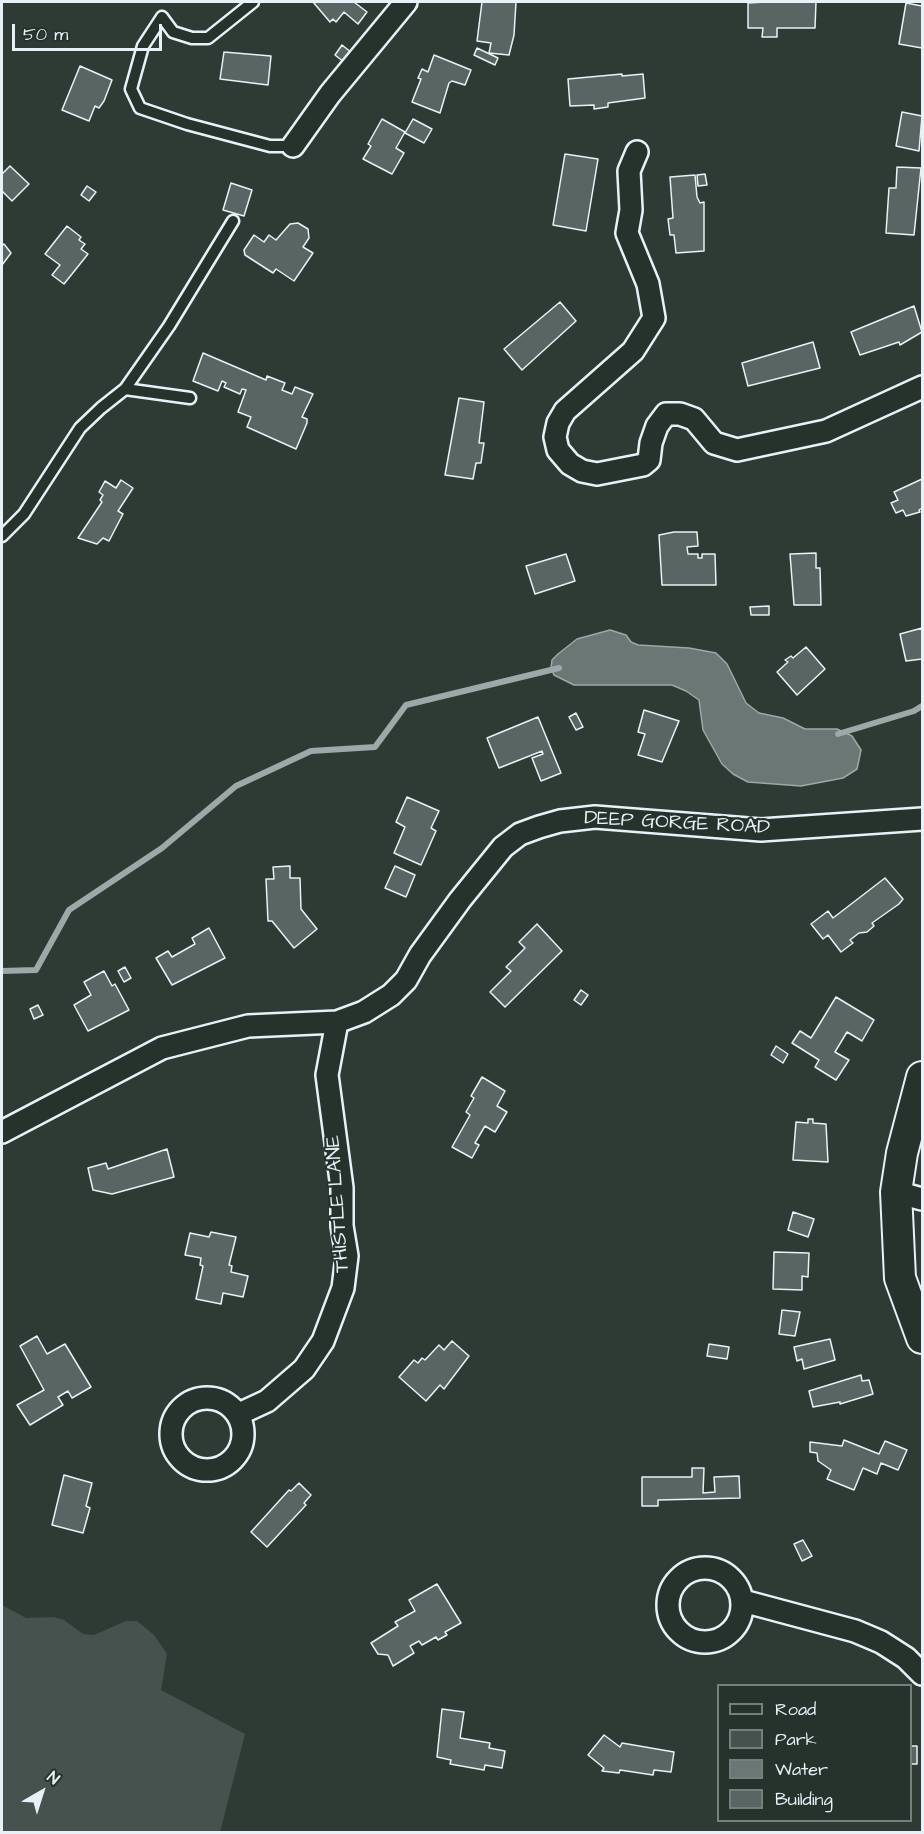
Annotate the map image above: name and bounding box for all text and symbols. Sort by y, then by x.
scale bar [15,12,165,50]
text: 50 m [23,22,68,47]
street label: DEEP GORGE ROAD [583,807,771,841]
street label: THISTLE LANE [322,1135,356,1273]
legend [717,1684,912,1822]
text: Road [775,1697,816,1722]
text: Park [775,1727,817,1752]
text: Water [775,1757,828,1782]
north arrow [12,1762,72,1822]
text: N [43,1766,64,1790]
text: Building [775,1787,833,1812]

